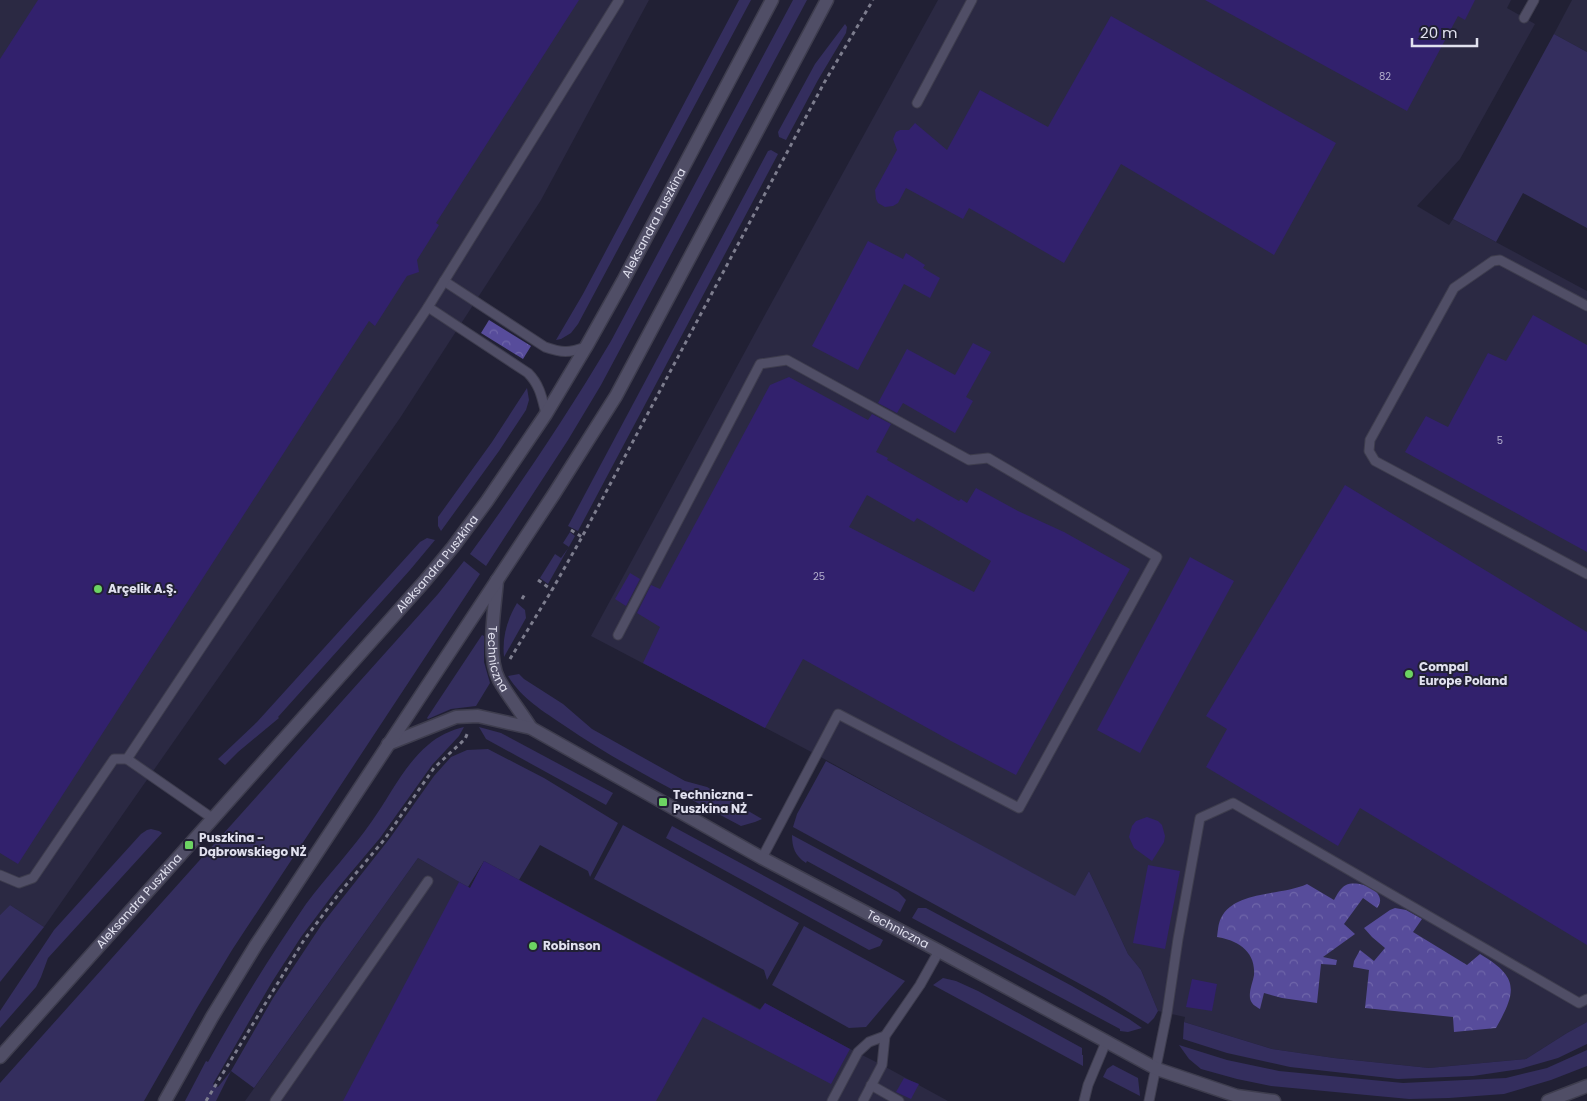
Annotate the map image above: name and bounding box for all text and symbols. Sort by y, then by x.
scale bar [1412,15,1477,47]
text: 20 m [1420,22,1458,43]
house number: 82 [1379,69,1391,84]
street label: Aleksandra Puszkina [617,165,689,281]
house number: 5 [1497,433,1503,448]
street label: Aleksandra Puszkina [391,511,482,616]
house number: 25 [813,569,825,584]
place label: Arçelik A.Ş. [108,580,177,597]
marker: Arçelik A.Ş. [92,583,104,595]
street label: Techniczna [484,625,513,695]
place label: Compal Europe Poland [1419,658,1508,689]
marker: Compal Europe Poland [1403,668,1415,680]
place label: Techniczna - Puszkina NŻ [673,786,753,817]
marker: Techniczna - Puszkina NŻ [657,796,669,808]
place label: Puszkina - Dąbrowskiego NŻ [199,829,307,860]
marker: Puszkina - Dąbrowskiego NŻ [183,839,195,851]
street label: Aleksandra Puszkina [92,850,186,952]
street label: Techniczna [864,906,932,952]
place label: Robinson [543,937,601,954]
marker: Robinson [527,940,539,952]

